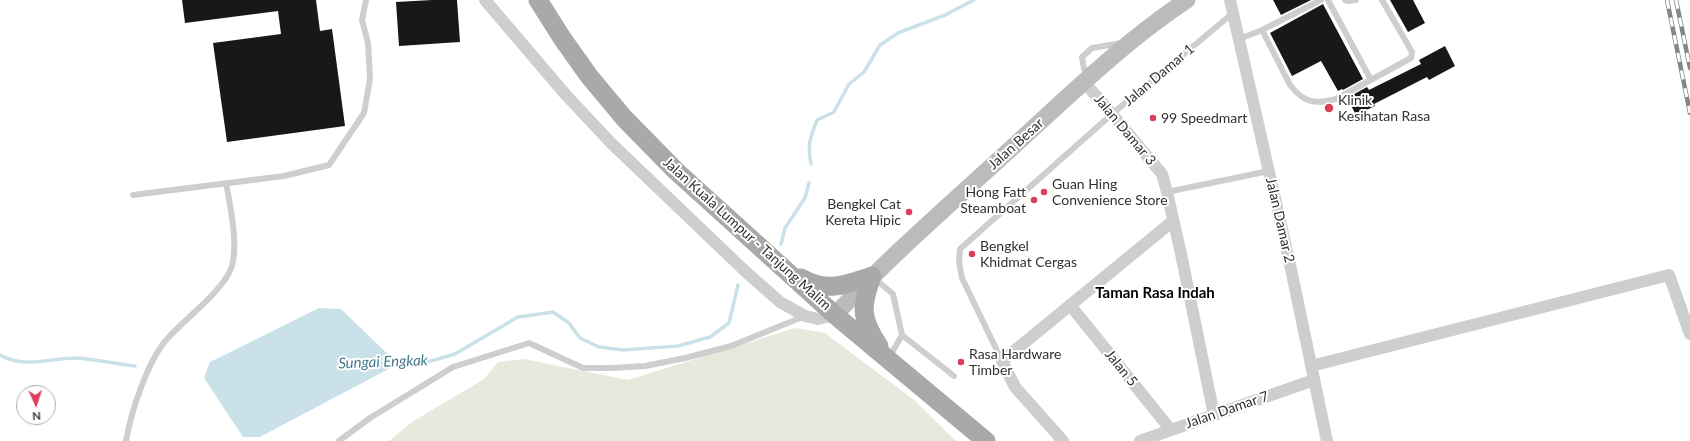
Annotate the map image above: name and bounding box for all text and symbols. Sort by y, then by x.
street label: Jalan Damar 1 [1120,41,1198,109]
street label: Jalan Damar 3 [1091,91,1159,169]
place label: Klinik Kesihatan Rasa [1338,92,1430,124]
marker: Klinik Kesihatan Rasa [1323,102,1335,114]
place label: 99 Speedmart [1161,110,1247,126]
marker: 99 Speedmart [1148,113,1158,123]
street label: Jalan Besar [985,115,1047,173]
street label: Jalan Kuala Lumpur - Tanjung Malim [660,154,834,314]
place label: Guan Hing Convenience Store [1052,176,1168,208]
street label: Jalan Damar 2 [1262,176,1298,264]
place label: Hong Fatt Steamboat [960,184,1026,216]
marker: Guan Hing Convenience Store [1039,187,1049,197]
marker: Hong Fatt Steamboat [1029,195,1039,205]
place label: Bengkel Cat Kereta Hipic [825,196,901,228]
marker: Bengkel Cat Kereta Hipic [904,207,914,217]
place label: Bengkel Khidmat Cergas [980,238,1077,270]
marker: Bengkel Khidmat Cergas [967,249,977,259]
district label: Taman Rasa Indah [1095,284,1215,302]
place label: Rasa Hardware Timber [969,346,1061,378]
street label: Jalan 5 [1101,346,1141,390]
water label: Sungai Engkak [338,351,428,373]
marker: Rasa Hardware Timber [956,357,966,367]
north arrow [16,385,56,425]
street label: Jalan Damar 7 [1183,388,1271,432]
text: N [32,410,41,423]

